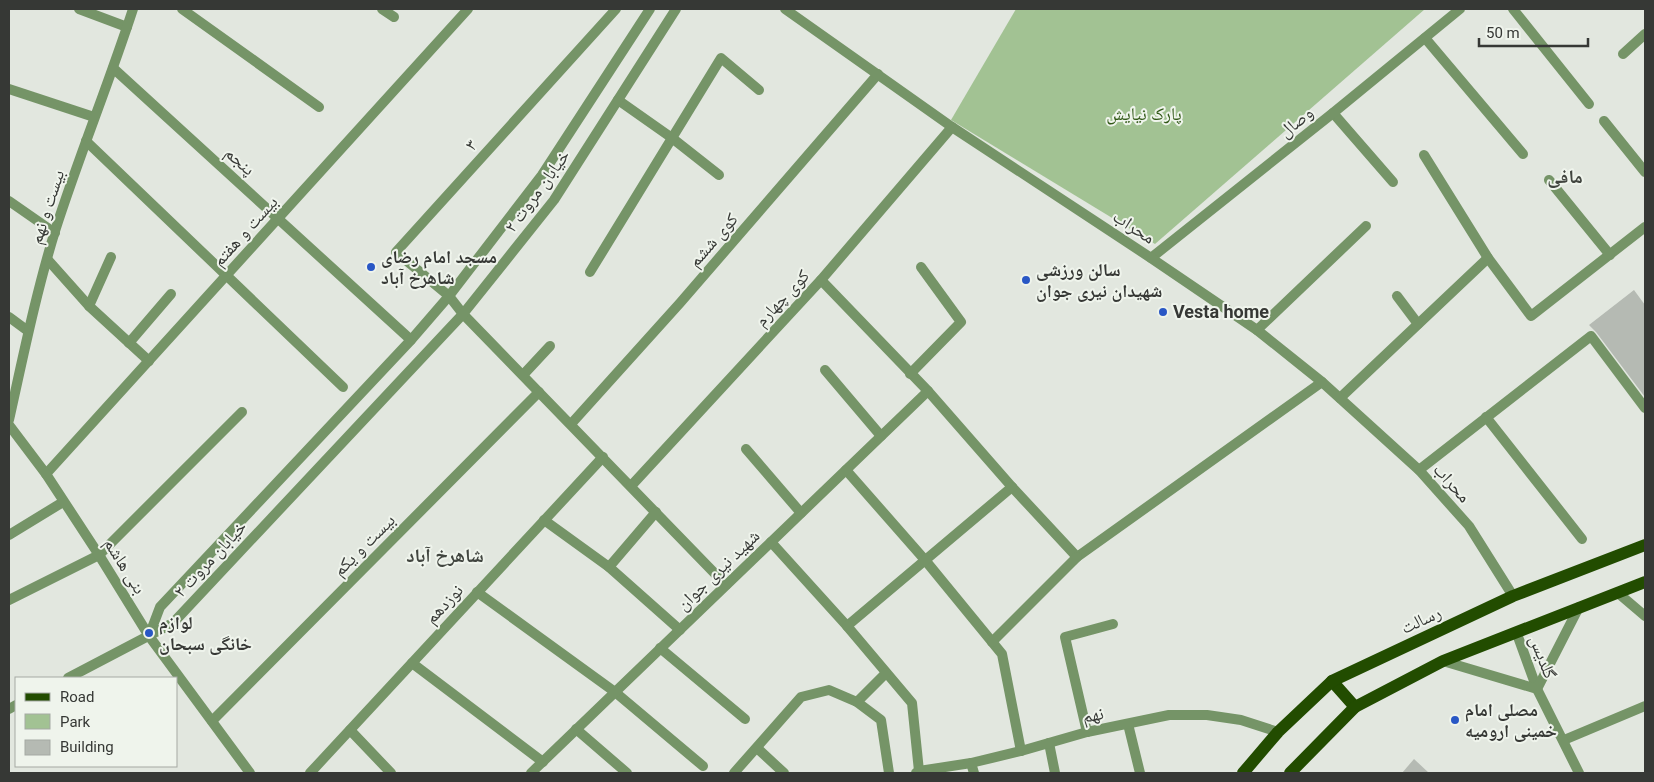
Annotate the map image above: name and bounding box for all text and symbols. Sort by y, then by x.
scale bar [1479,15,1588,47]
text: 50 m [1486,24,1520,42]
street label: وصال [1274,102,1318,142]
park label: پارک نیایش [1106,103,1182,125]
street label: ۳ [460,135,481,155]
street label: پنجم [220,142,260,181]
street label: خیابان مروت ۲ [499,145,575,237]
district label: مافی [1547,165,1583,188]
street label: بیست و نهم [25,167,70,247]
street label: بیست و هفتم [208,191,283,272]
street label: محراب [1109,205,1159,248]
street label: کوی ششم [683,208,744,272]
place label: مسجد امام رضای شاهرخ آباد [381,246,497,289]
place label: سالن ورزشی شهیدان نیری جوان [1036,259,1162,302]
marker: مسجد امام رضای شاهرخ آباد [365,261,377,273]
street label: کوی چهارم [750,264,815,332]
marker: سالن ورزشی شهیدان نیری جوان [1020,274,1032,286]
place label: Vesta home [1173,301,1269,322]
marker: Vesta home [1157,306,1169,318]
street label: محراب [1429,459,1475,507]
street label: بیست و یکم [328,509,401,582]
street label: خیابان مروت ۲ [169,516,251,602]
street label: شهید نیری جوان [672,525,764,615]
street label: بنی هاشم [98,534,151,599]
district label: شاهرخ آباد [406,544,484,567]
street label: نوزدهم [420,579,469,629]
street label: رسالت [1397,601,1444,638]
place label: لوازم خانگی سبحان [159,612,252,655]
marker: لوازم خانگی سبحان [143,627,155,639]
street label: گلدیس [1525,632,1562,682]
legend [15,677,178,767]
text: Road [60,688,94,706]
place label: مصلی امام خمینی ارومیه [1465,699,1557,742]
street label: نهم [1080,702,1106,729]
text: Park [60,713,91,731]
marker: مصلی امام خمینی ارومیه [1449,714,1461,726]
text: Building [60,738,114,756]

